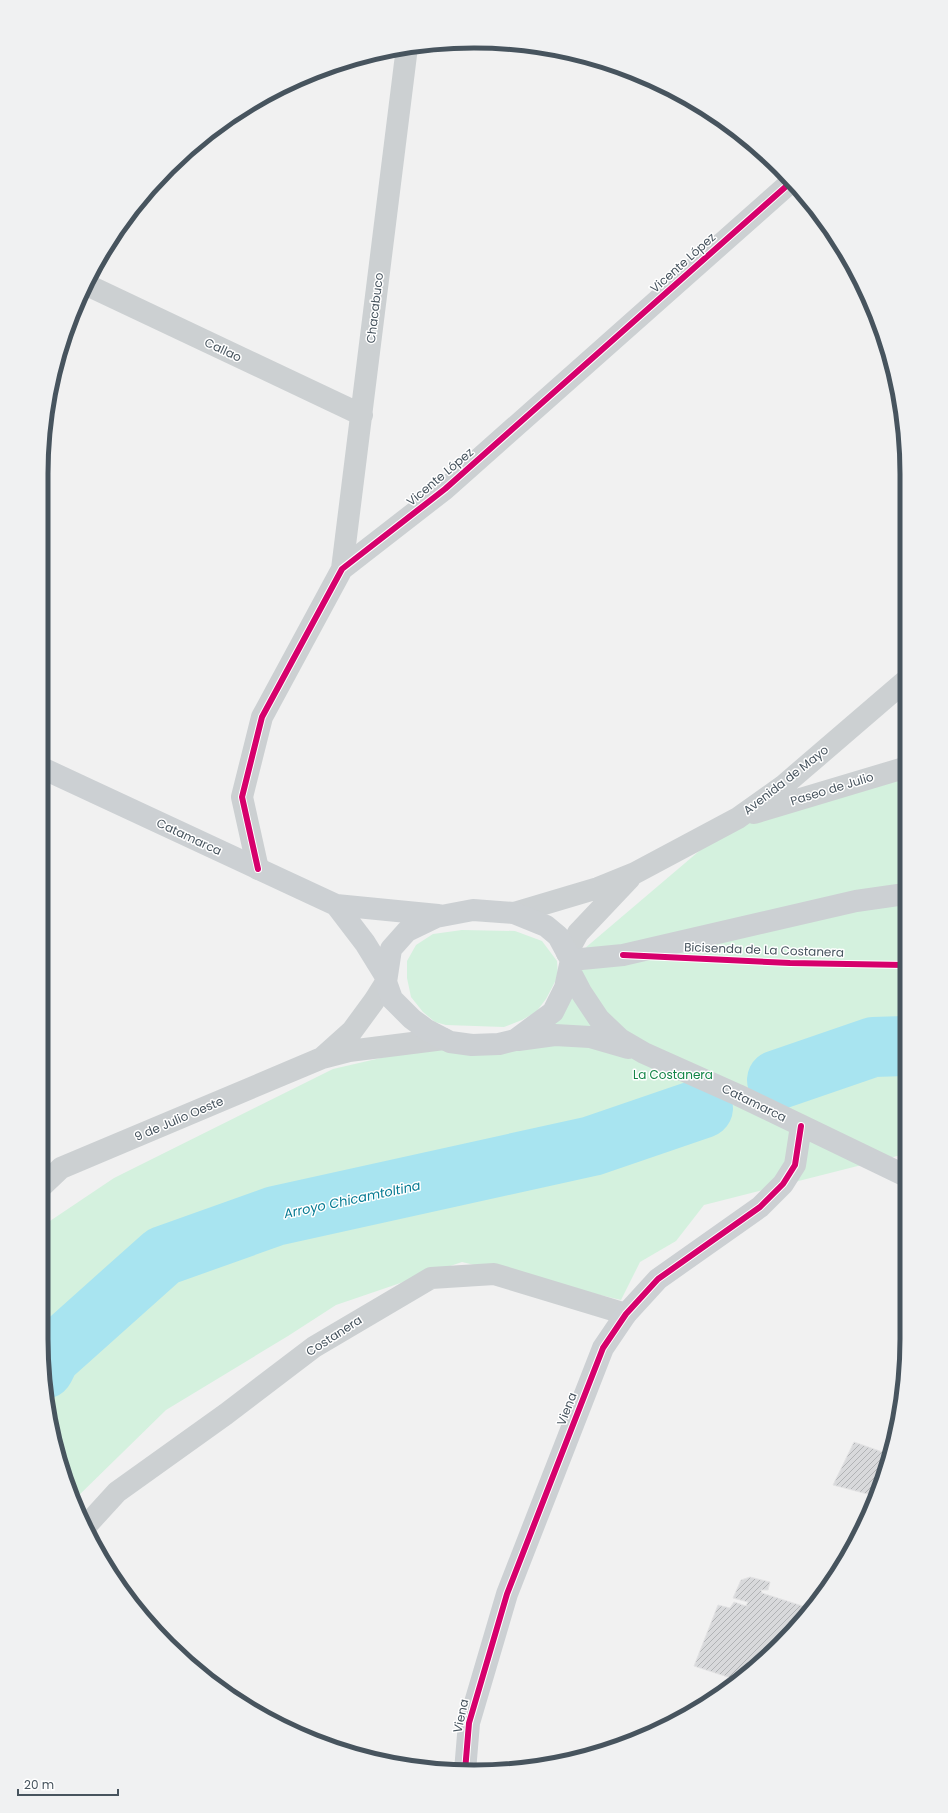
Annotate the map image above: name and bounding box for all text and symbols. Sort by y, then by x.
street label: Vicente López [646,229,719,296]
street label: Chacabuco [362,271,387,344]
street label: Callao [202,334,245,366]
street label: Vicente López [403,444,477,510]
street label: Avenida de Mayo [739,741,832,818]
street label: Paseo de Julio [788,768,876,809]
street label: Catamarca [154,814,225,859]
street label: Bicisenda de La Costanera [684,938,844,961]
park label: La Costanera [633,1066,713,1083]
street label: Catamarca [719,1080,789,1126]
street label: 9 de Julio Oeste [132,1092,226,1145]
water label: Arroyo Chicamtoltina [281,1176,422,1223]
street label: Costanera [303,1311,365,1360]
street label: Viena [552,1390,581,1428]
street label: Viena [449,1697,472,1734]
scale bar [18,1771,118,1797]
text: 20 m [24,1776,54,1793]

